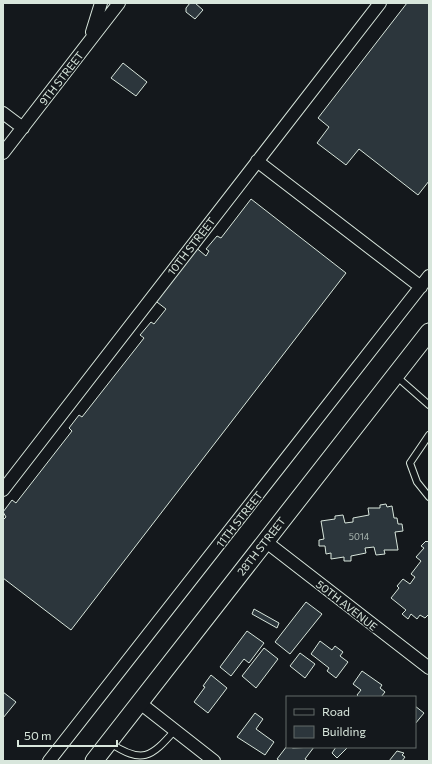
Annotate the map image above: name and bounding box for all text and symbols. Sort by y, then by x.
street label: 9TH STREET [36,49,86,107]
street label: 10TH STREET [164,215,218,277]
street label: 11TH STREET [213,488,265,550]
street label: 28TH STREET [234,514,288,578]
house number: 5014 [349,531,370,542]
street label: 50TH AVENUE [314,577,380,633]
legend [286,696,416,748]
text: Road [322,704,350,718]
scale bar [18,722,117,748]
text: Building [322,724,366,738]
text: 50 m [24,728,52,742]

